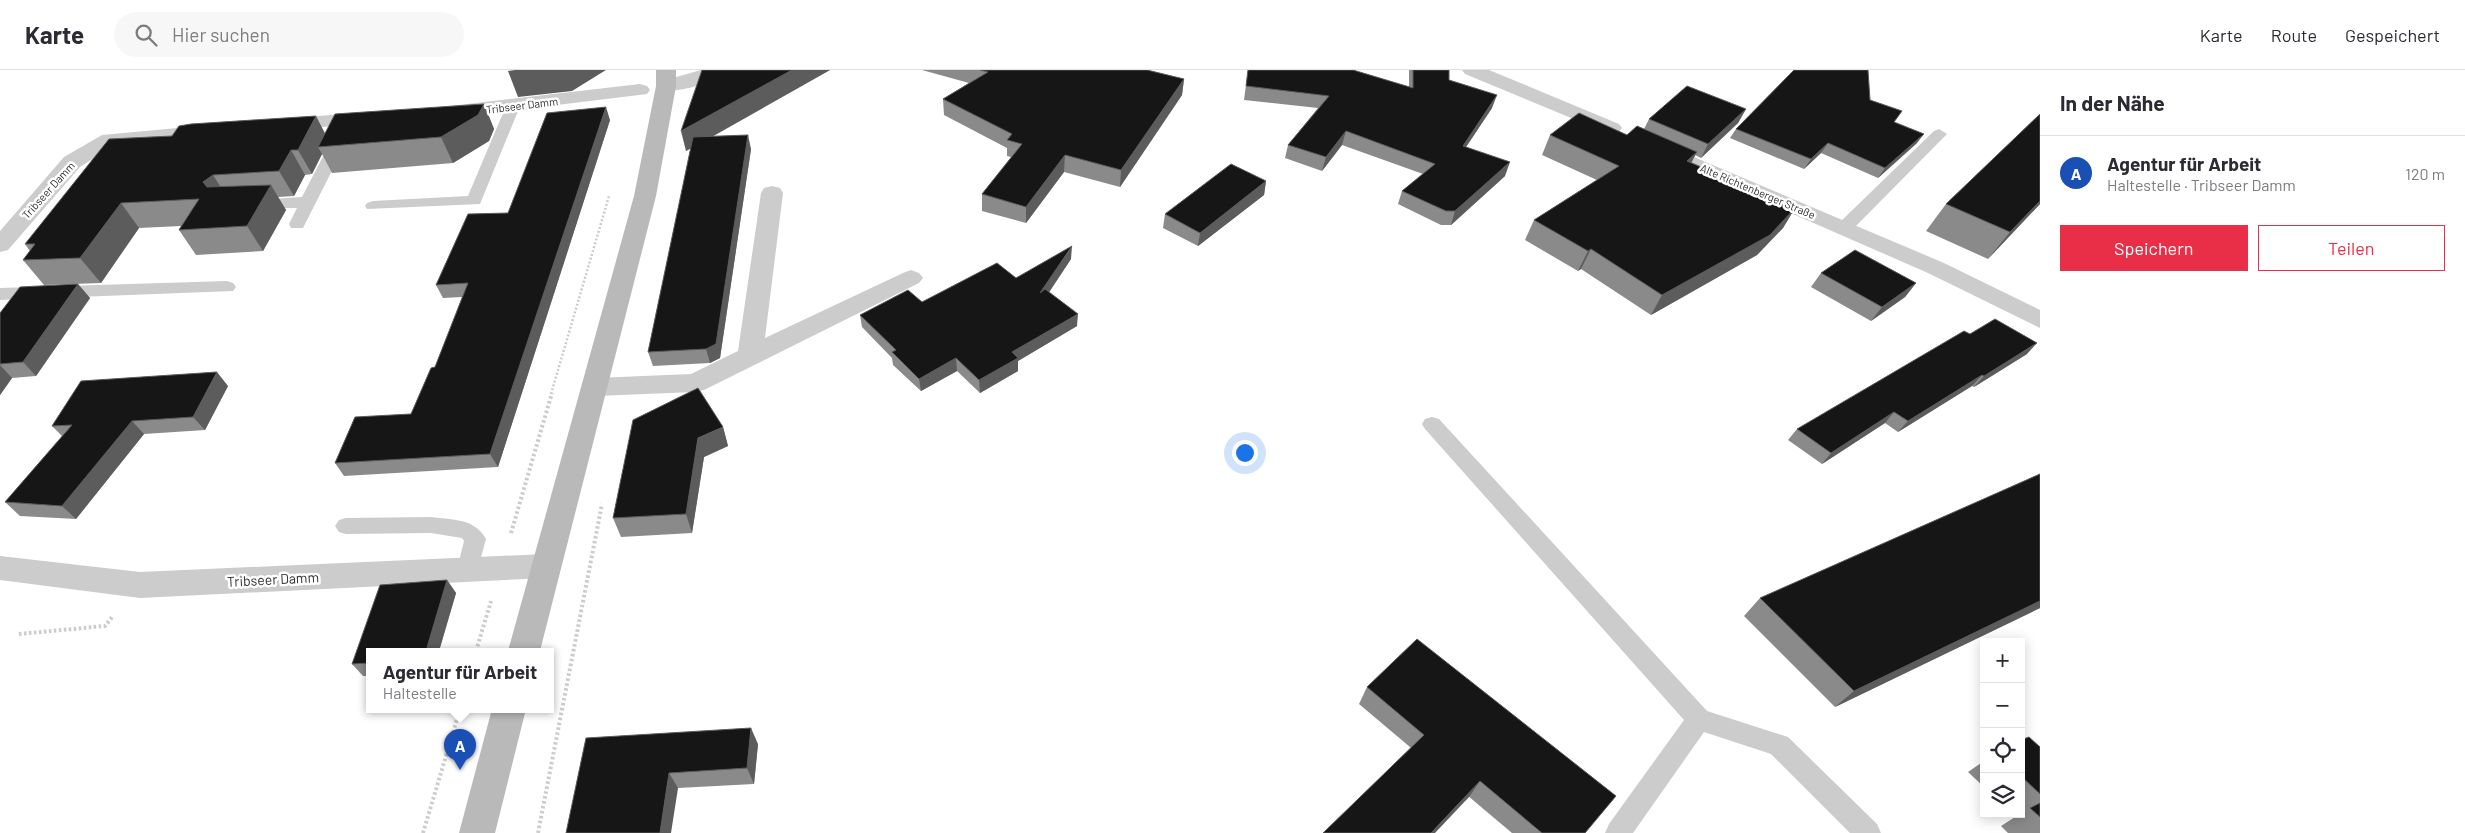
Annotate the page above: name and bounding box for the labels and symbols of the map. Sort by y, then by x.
street label: Tribseer Damm [485,94,559,116]
street label: Tribseer Damm [19,159,77,221]
street label: Alte Richtenberger Straße [1699,161,1818,221]
your location [1232,440,1258,466]
street label: Tribseer Damm [227,568,319,590]
pin: A [444,729,476,770]

